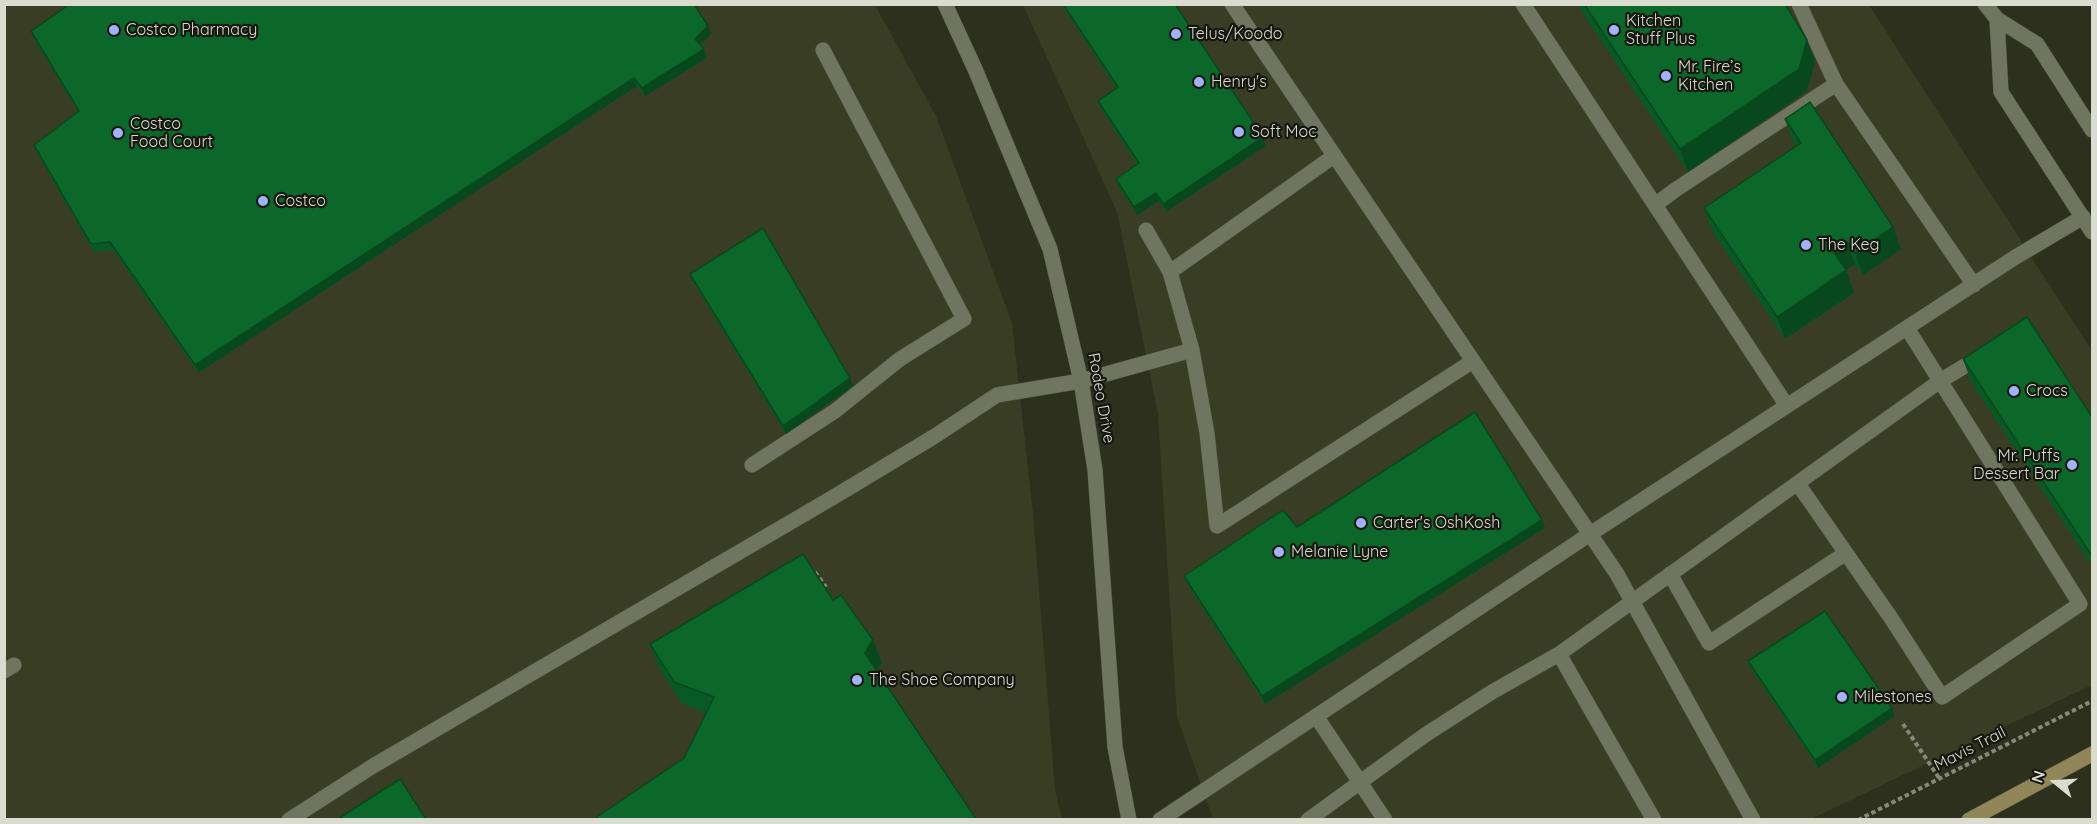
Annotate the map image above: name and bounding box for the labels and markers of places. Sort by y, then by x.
place label: Kitchen Stuff Plus [1626,11,1695,49]
place label: Costco Pharmacy [126,20,257,40]
marker: Costco Pharmacy [107,23,121,37]
marker: Kitchen Stuff Plus [1607,23,1621,37]
place label: Telus/Koodo [1188,24,1282,44]
marker: Telus/Koodo [1169,27,1183,41]
place label: Mr. Fire’s Kitchen [1678,57,1741,95]
marker: Mr. Fire’s Kitchen [1659,69,1673,83]
place label: Henry's [1211,72,1267,92]
marker: Henry's [1192,75,1206,89]
place label: Costco Food Court [130,114,213,152]
place label: Soft Moc [1251,122,1316,142]
marker: Soft Moc [1232,125,1246,139]
marker: Costco Food Court [111,126,125,140]
place label: Costco [275,191,326,211]
marker: Costco [256,194,270,208]
place label: The Keg [1818,235,1880,255]
marker: The Keg [1799,238,1813,252]
place label: Crocs [2026,381,2068,401]
marker: Crocs [2007,384,2021,398]
place label: Mr. Puffs Dessert Bar [1973,446,2060,484]
marker: Mr. Puffs Dessert Bar [2065,458,2079,472]
place label: Carter's OshKosh [1373,513,1500,533]
marker: Carter's OshKosh [1354,516,1368,530]
place label: Melanie Lyne [1291,542,1388,562]
marker: Melanie Lyne [1272,545,1286,559]
place label: The Shoe Company [869,670,1015,690]
marker: The Shoe Company [850,673,864,687]
place label: Milestones [1854,687,1932,707]
marker: Milestones [1835,690,1849,704]

